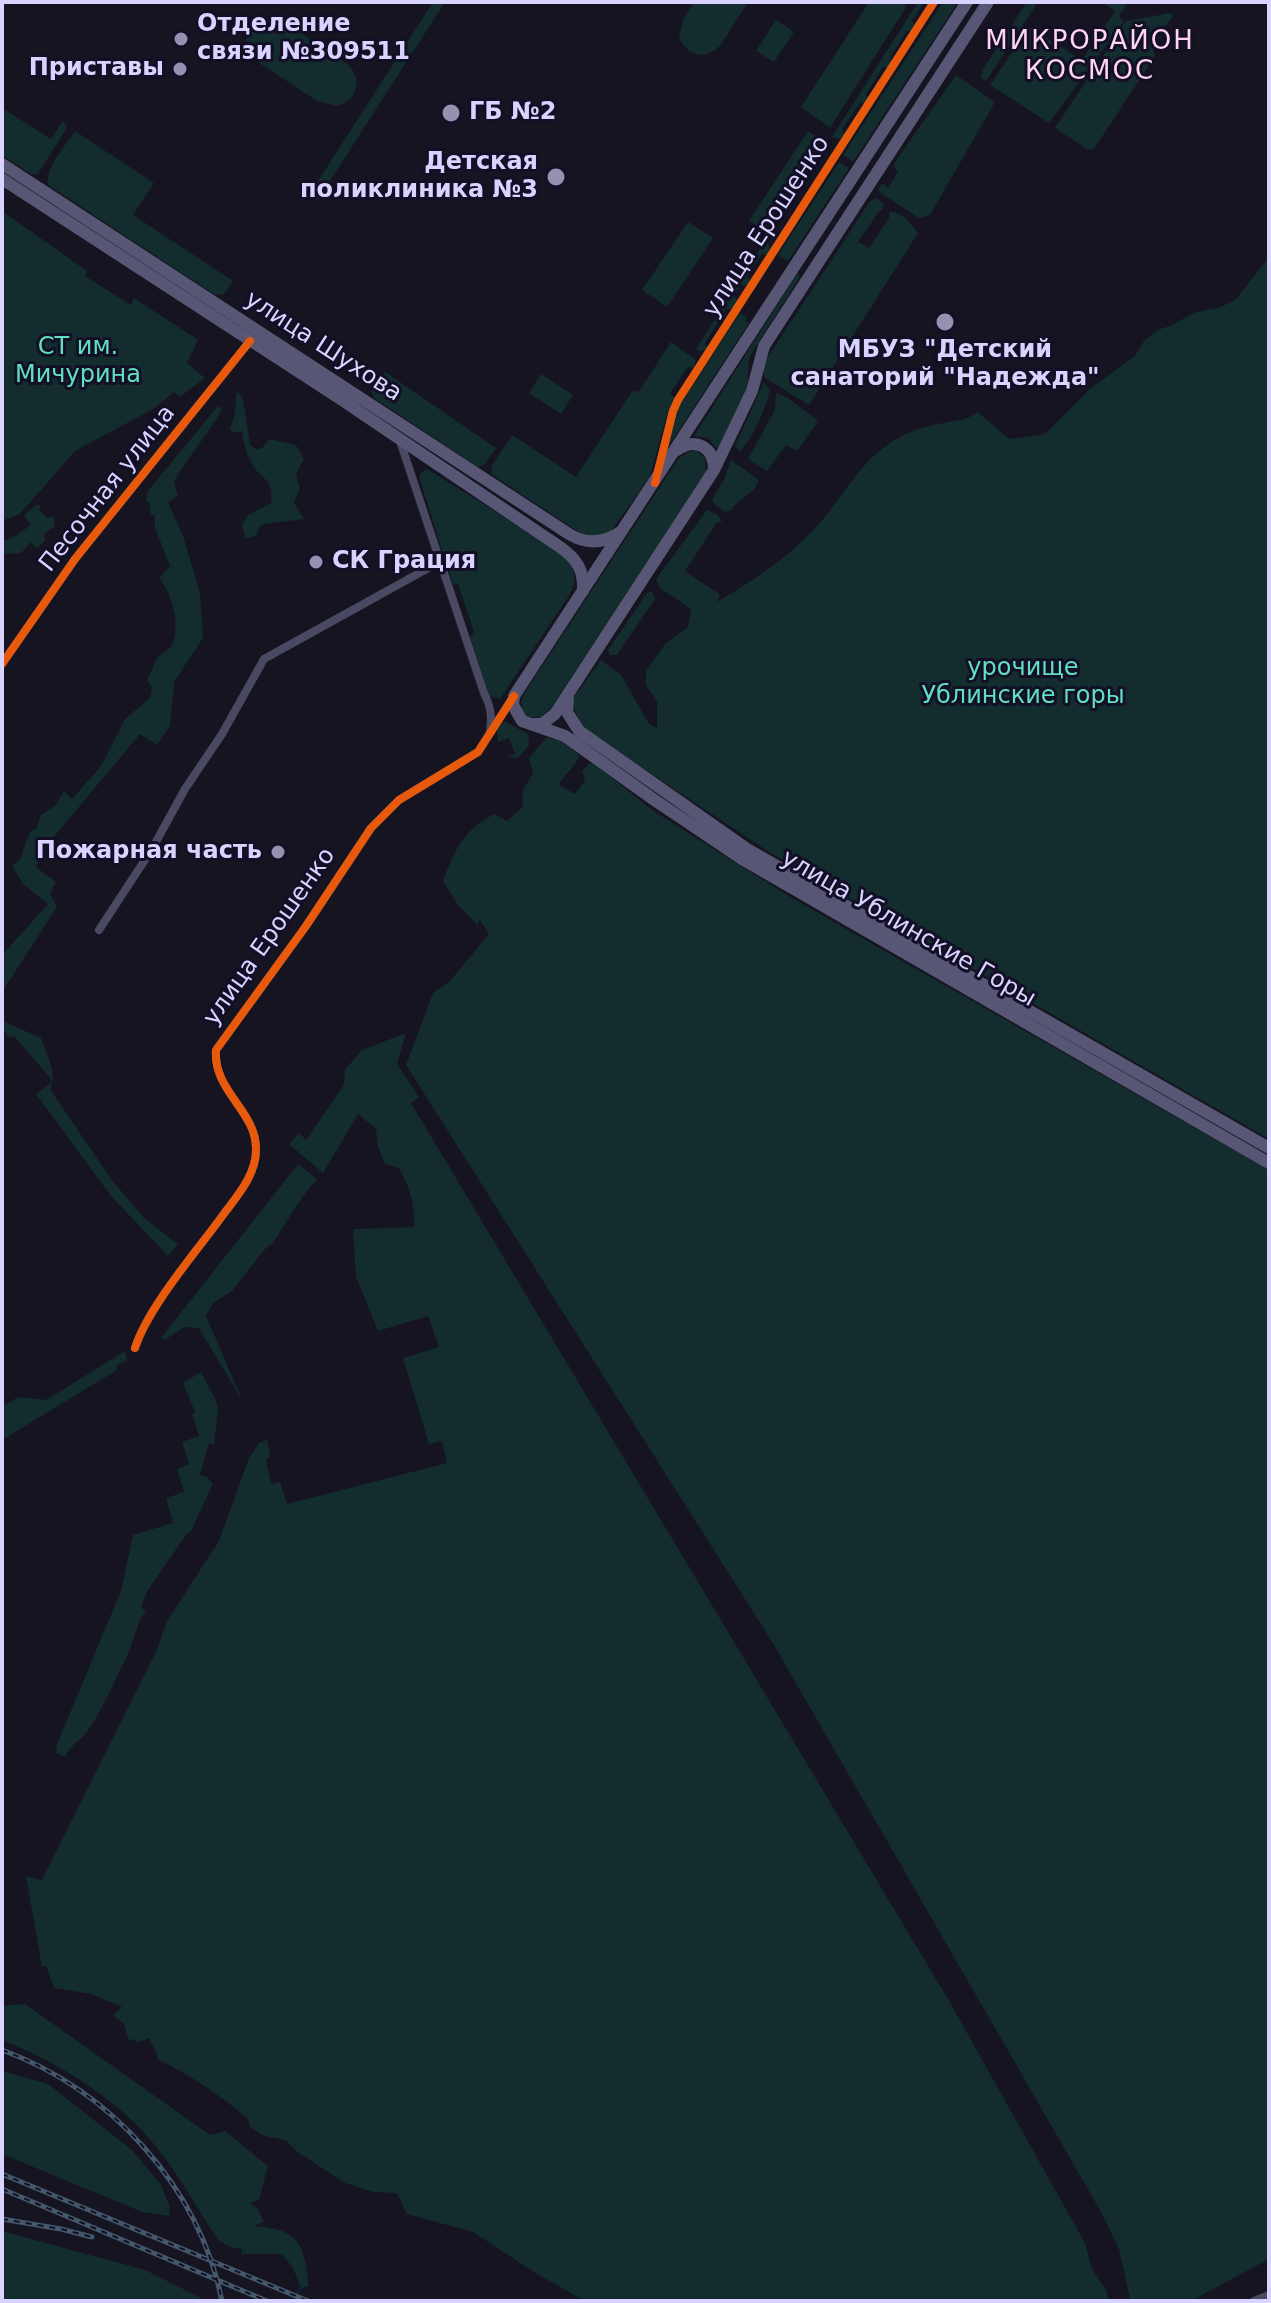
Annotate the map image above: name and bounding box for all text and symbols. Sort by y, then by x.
place label: Отделение связи №309511 [197,11,410,67]
district label: МИКРОРАЙОН КОСМОС [985,26,1195,88]
marker: Отделение связи №309511 [172,30,190,48]
place label: Приставы [29,55,164,83]
marker: Приставы [171,60,189,78]
place label: ГБ №2 [469,99,557,127]
marker: ГБ №2 [440,102,462,124]
street label: улица Ерошенко [698,131,836,323]
place label: Детская поликлиника №3 [300,149,538,205]
marker: Детская поликлиника №3 [545,166,567,188]
street label: улица Шухова [239,286,407,408]
marker: МБУЗ "Детский санаторий "Надежда" [934,311,956,333]
park label: СТ им. Мичурина [15,334,141,390]
place label: МБУЗ "Детский санаторий "Надежда" [790,337,1100,393]
street label: Песочная улица [34,400,182,578]
place label: СК Грация [332,548,476,576]
marker: СК Грация [307,553,325,571]
park label: урочище Ублинские горы [921,655,1125,711]
place label: Пожарная часть [36,838,262,866]
street label: улица Ерошенко [198,843,342,1031]
marker: Пожарная часть [269,843,287,861]
street label: улица Ублинские Горы [776,844,1040,1014]

